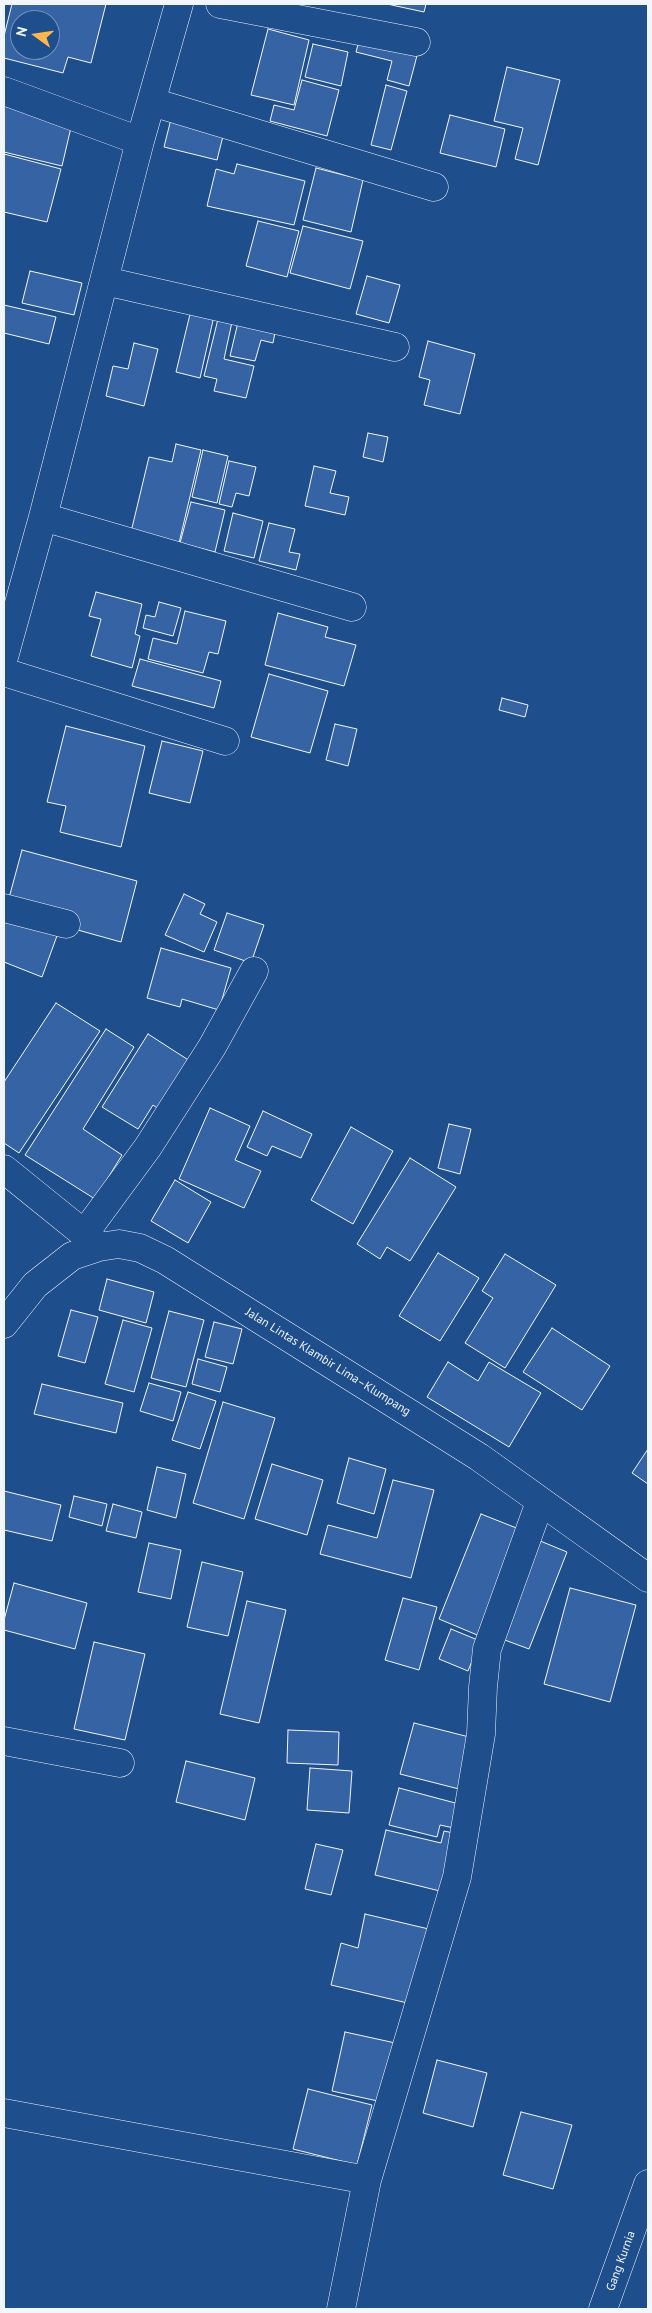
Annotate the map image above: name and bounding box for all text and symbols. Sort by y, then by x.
north arrow [10,10,60,60]
text: N [12,25,31,38]
street label: Jalan Lintas Klambir Lima–Klumpang [243,1305,413,1419]
street label: Gang Kurnia [603,2229,639,2293]

